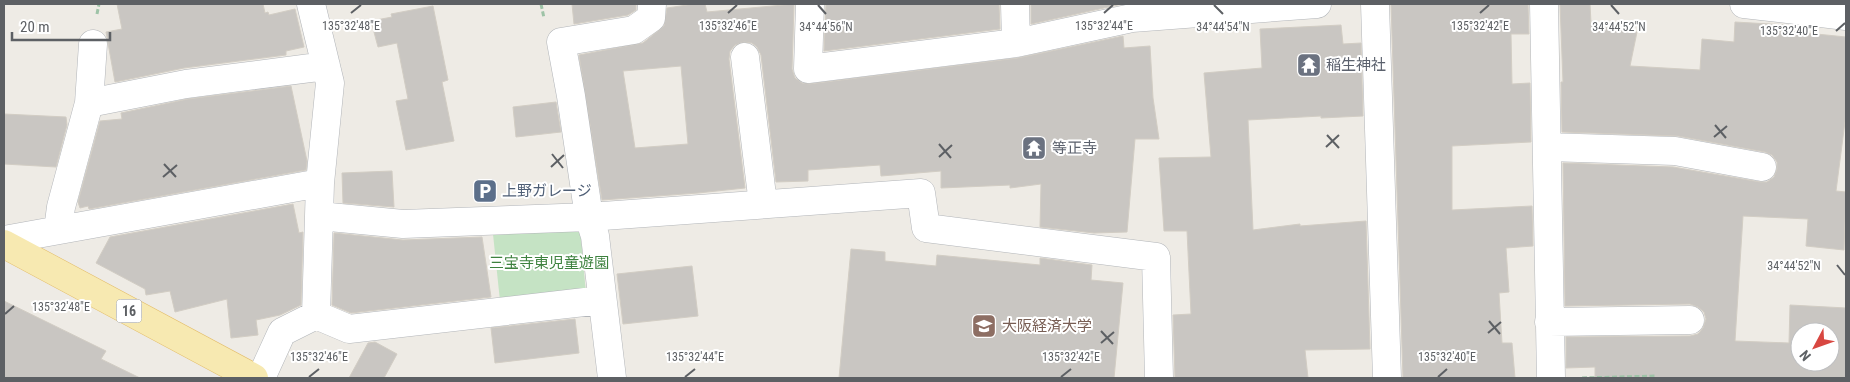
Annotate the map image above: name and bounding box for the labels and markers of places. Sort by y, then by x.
temple icon: 稲生神社 [1296,52,1322,78]
place label: 稲生神社 [1326,56,1386,74]
temple icon: 等正寺 [1021,135,1047,161]
place label: 等正寺 [1052,139,1097,157]
parking icon: 上野ガレージ [472,178,498,204]
place label: 上野ガレージ [502,182,592,200]
school or university icon: 大阪経済大学 [971,313,997,339]
place label: 大阪経済大学 [1002,317,1092,335]

